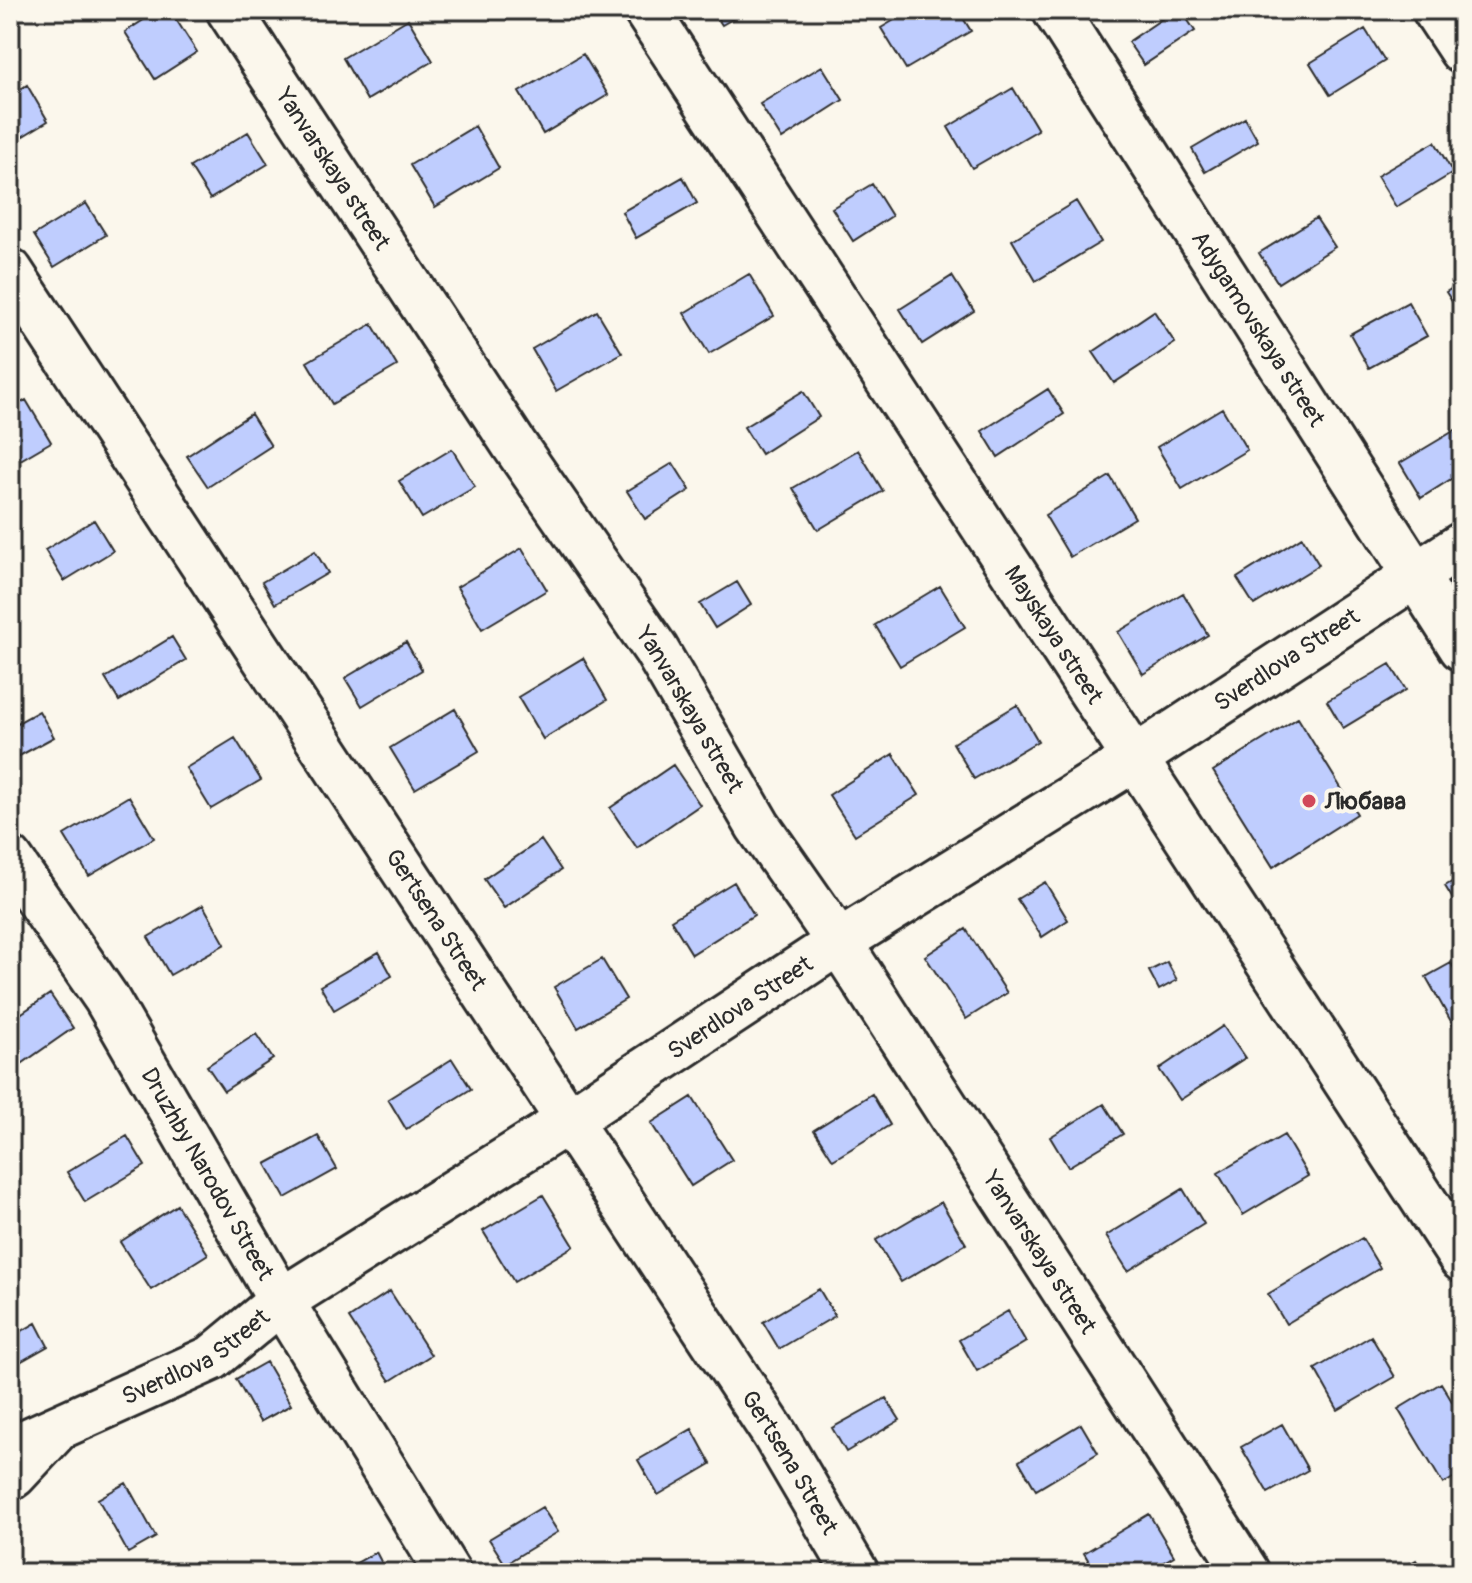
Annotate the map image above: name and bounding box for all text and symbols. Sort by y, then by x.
street label: Yanvarskaya street [269,82,397,256]
street label: Adygamovskaya street [1185,226,1331,432]
street label: Mayskaya street [998,560,1109,710]
street label: Sverdlova Street [1209,602,1365,718]
street label: Yanvarskaya street [629,620,750,798]
place label: Любава [1324,787,1406,816]
marker: Любава [1300,792,1318,810]
street label: Gertsena Street [379,844,493,996]
street label: Sverdlova Street [662,949,818,1066]
street label: Druzhby Narodov Street [134,1063,280,1286]
street label: Yanvarskaya street [976,1165,1103,1340]
street label: Sverdlova Street [118,1302,276,1412]
street label: Gertsena Street [735,1385,844,1540]

